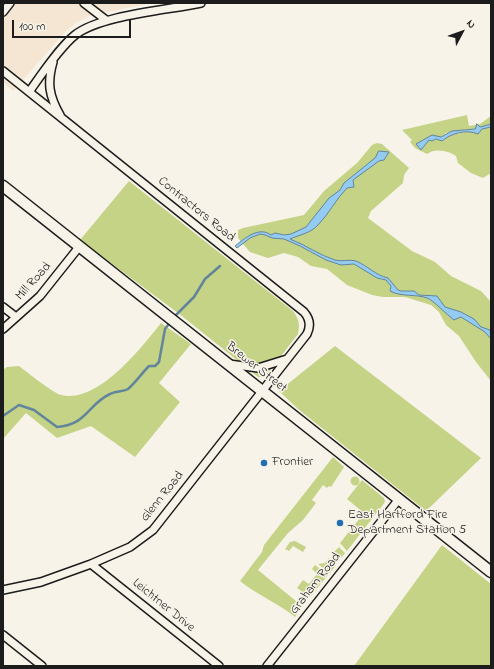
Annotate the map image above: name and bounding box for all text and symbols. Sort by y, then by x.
scale bar [14,12,133,38]
north arrow [442,12,482,52]
text: N [463,16,480,32]
text: 100 m [19,18,46,36]
street label: Contractors Road [154,174,238,246]
street label: Mill Road [13,260,55,304]
street label: Brewer Street [222,339,290,397]
place label: Frontier [272,455,313,471]
marker: Frontier [259,458,269,468]
street label: Glenn Road [138,469,188,525]
place label: East Hartford Fire Department Station 5 [348,508,466,539]
marker: East Hartford Fire Department Station 5 [335,518,345,528]
street label: Graham Road [287,550,345,618]
street label: Leichtner Drive [129,576,197,636]

